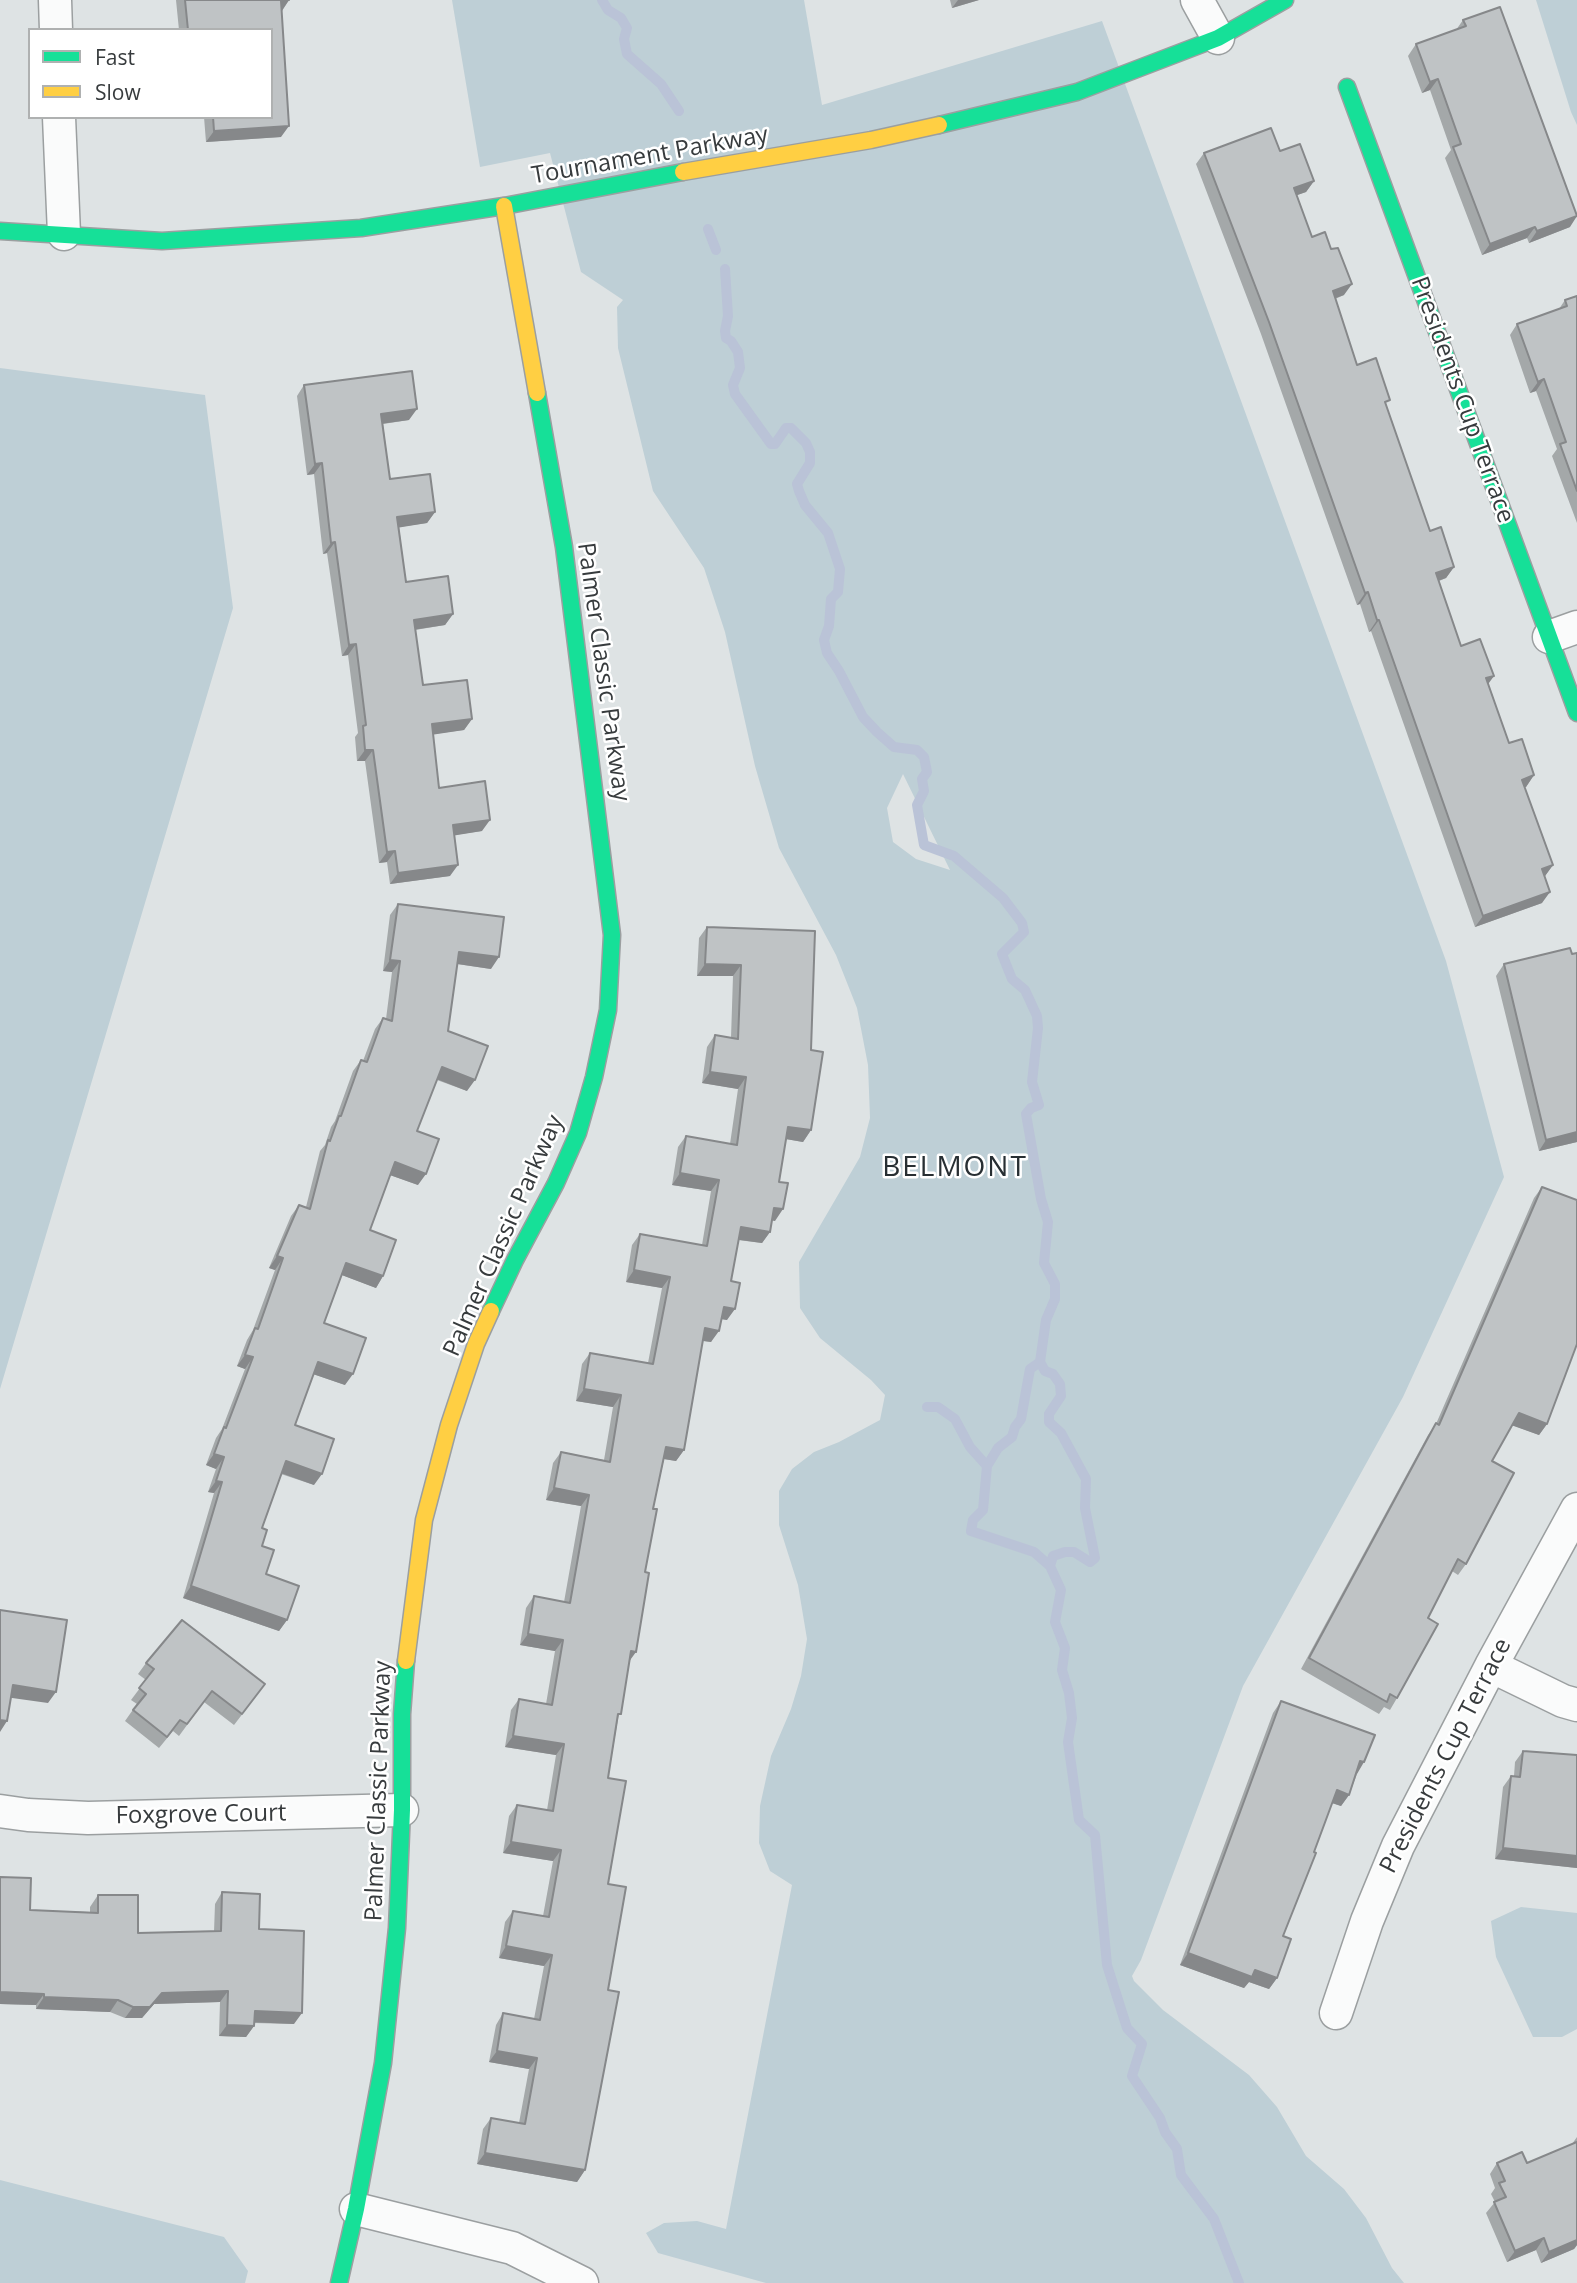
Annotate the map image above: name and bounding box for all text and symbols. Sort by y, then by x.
legend [28,28,273,119]
text: Fast [95,43,135,71]
text: Slow [95,78,141,106]
street label: Tournament Parkway [530,121,770,191]
street label: Presidents Cup Terrace [1404,273,1520,527]
street label: Palmer Classic Parkway [571,541,635,803]
street label: Palmer Classic Parkway [438,1111,570,1361]
district label: BELMONT [883,1151,1027,1185]
street label: Presidents Cup Terrace [1374,1634,1518,1878]
street label: Palmer Classic Parkway [360,1660,398,1922]
street label: Foxgrove Court [115,1799,287,1831]

